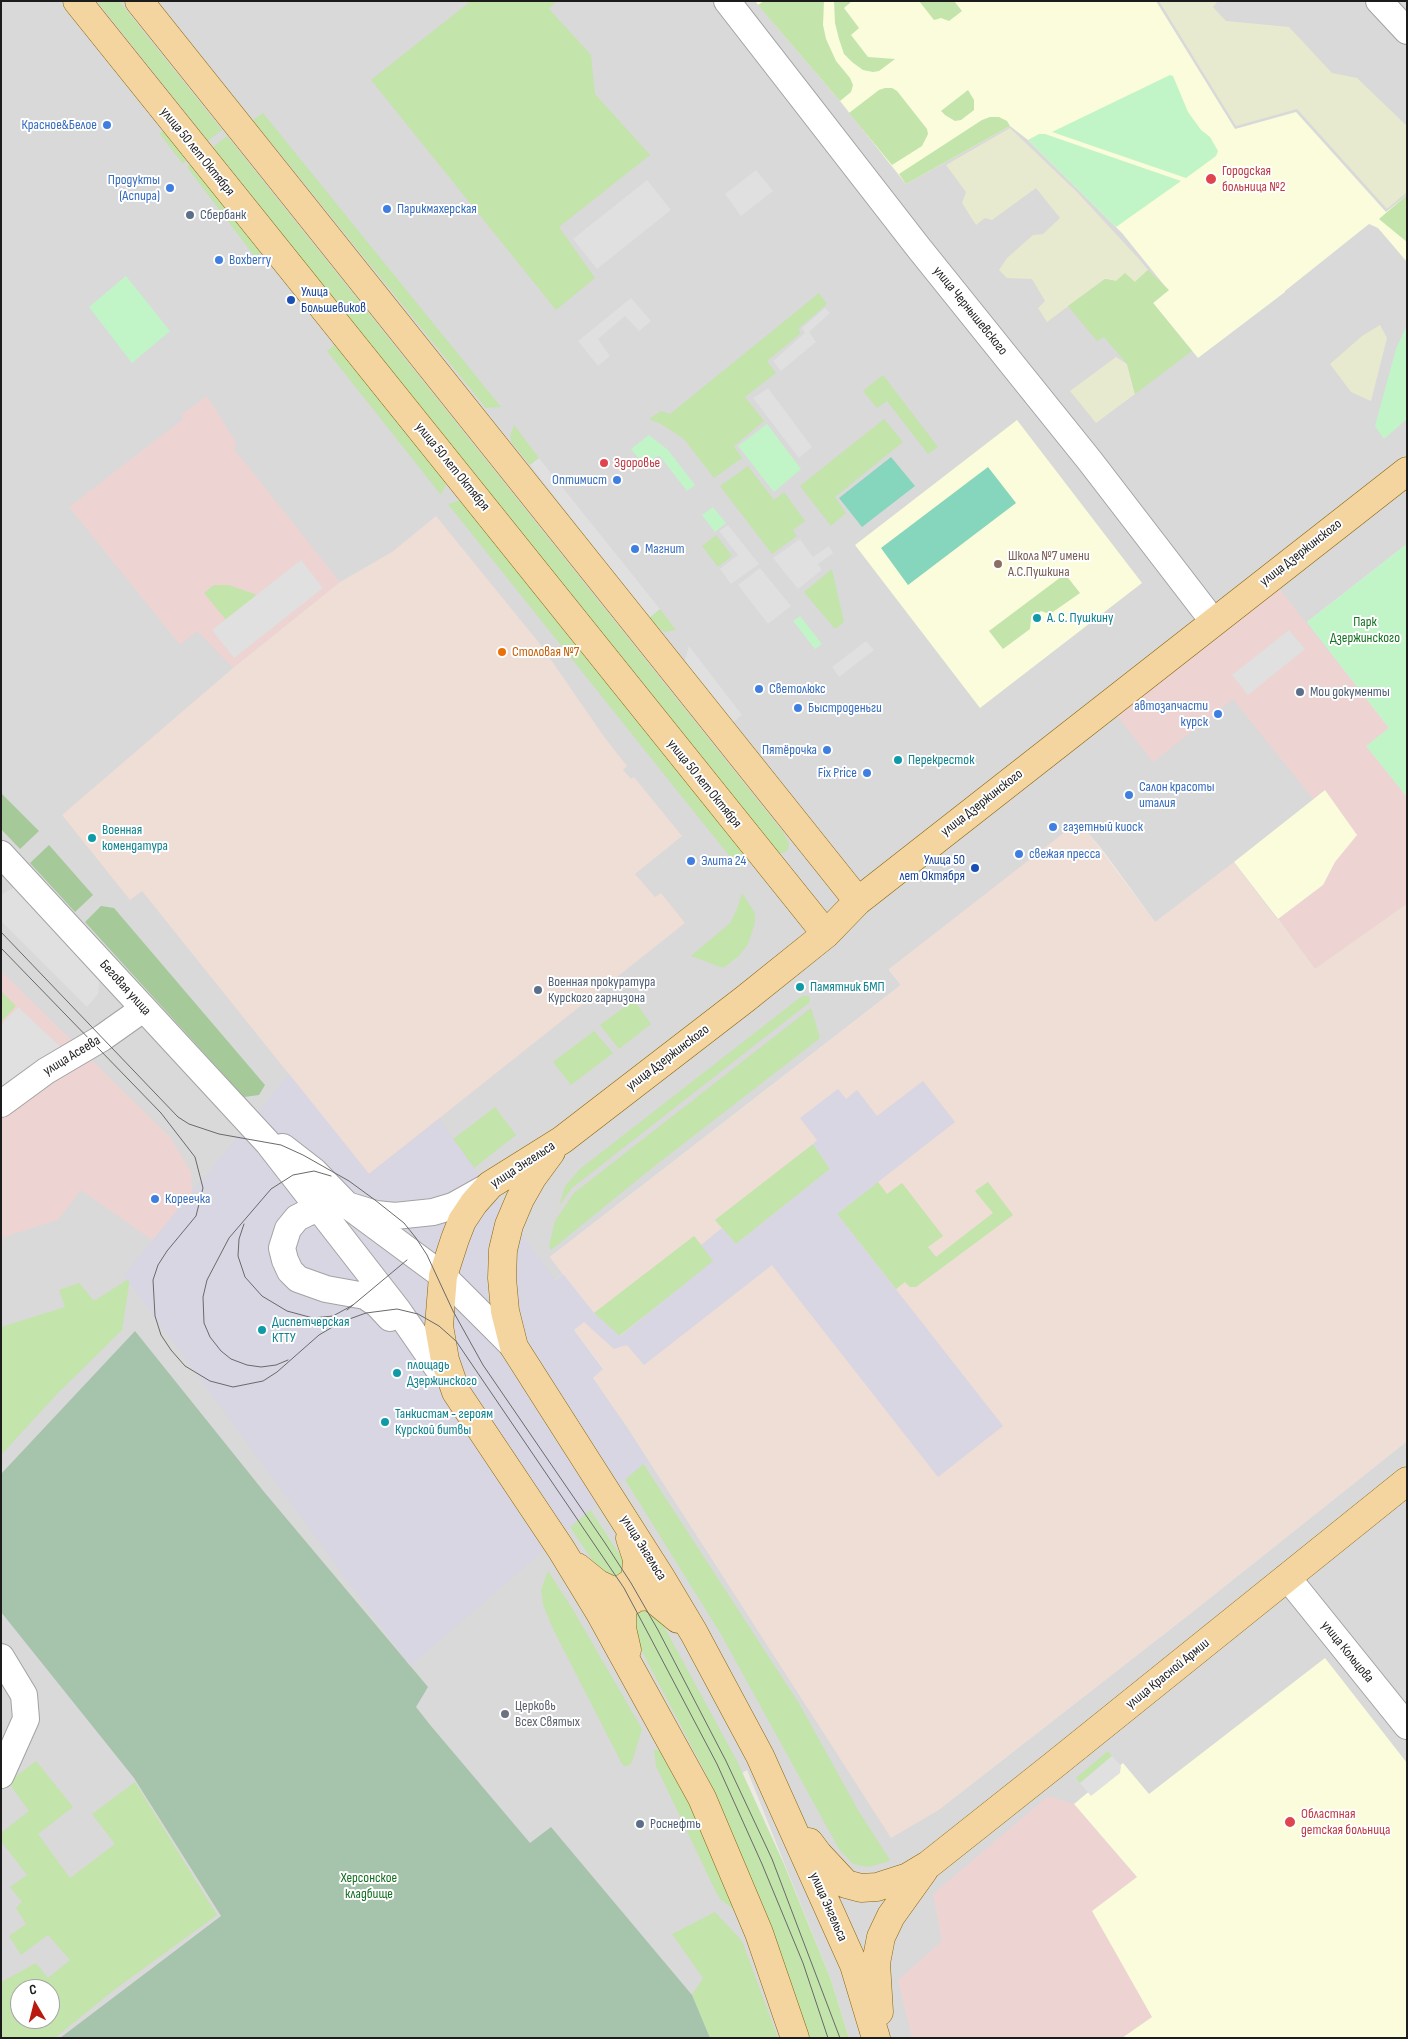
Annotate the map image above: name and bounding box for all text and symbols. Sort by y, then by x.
street label: улица 50 лет Октября [156,104,238,200]
place label: Красное&Белое [22,117,97,133]
marker: Красное&Белое [101,119,113,131]
place label: Городская больница №2 [1222,163,1285,196]
place label: Продукты (Аспира) [108,172,160,204]
marker: Городская больница №2 [1204,172,1218,186]
marker: Продукты (Аспира) [164,182,176,194]
place label: Парикмахерская [397,201,477,217]
marker: Парикмахерская [381,203,393,215]
place label: Сбербанк [200,207,246,223]
marker: Сбербанк [184,209,196,221]
place label: Boxberry [229,252,271,268]
marker: Boxberry [213,254,225,266]
street label: улица Чернышевского [929,263,1011,359]
place label: Улица Большевиков [301,284,366,316]
marker: Улица Большевиков [285,294,297,306]
street label: улица 50 лет Октября [411,419,493,515]
place label: Здоровье [614,455,660,471]
marker: Здоровье [598,457,610,469]
place label: Оптимист [552,472,607,488]
marker: Оптимист [611,474,623,486]
street label: улица Дзержинского [1257,516,1345,590]
place label: Магнит [645,541,685,557]
marker: Магнит [629,543,641,555]
place label: Школа №7 имени А.С.Пушкина [1008,548,1090,580]
marker: Школа №7 имени А.С.Пушкина [992,558,1004,570]
place label: А. С. Пушкину [1047,610,1113,626]
marker: А. С. Пушкину [1031,612,1043,624]
park label: Парк Дзержинского [1330,614,1400,646]
place label: Столовая №7 [512,644,579,660]
marker: Столовая №7 [496,646,508,658]
place label: Светолюкс [769,681,826,697]
marker: Светолюкс [753,683,765,695]
place label: Мои документы [1310,684,1390,700]
marker: Мои документы [1294,686,1306,698]
place label: автозапчасти курск [1134,698,1208,730]
place label: Быстроденьги [808,700,882,716]
marker: Быстроденьги [792,702,804,714]
marker: автозапчасти курск [1212,708,1224,720]
street label: улица 50 лет Октября [663,736,745,832]
place label: Пятёрочка [762,742,817,758]
marker: Пятёрочка [821,744,833,756]
place label: Перекресток [908,752,974,768]
marker: Перекресток [892,754,904,766]
place label: Fix Price [818,765,857,781]
street label: улица Дзержинского [938,766,1026,840]
marker: Fix Price [861,767,873,779]
place label: Салон красоты италия [1139,779,1215,812]
marker: Салон красоты италия [1123,789,1135,801]
place label: газетный киоск [1063,819,1143,835]
marker: газетный киоск [1047,821,1059,833]
place label: Военная комендатура [102,822,168,854]
marker: Военная комендатура [86,832,98,844]
place label: свежая пресса [1029,846,1100,862]
marker: свежая пресса [1013,848,1025,860]
place label: Улица 50 лет Октября [899,852,965,884]
place label: Элита 24 [701,853,746,869]
marker: Элита 24 [685,855,697,867]
marker: Улица 50 лет Октября [969,862,981,874]
street label: Беговая улица [96,957,154,1019]
place label: Военная прокуратура Курского гарнизона [548,974,656,1006]
place label: Памятник БМП [810,979,885,995]
marker: Памятник БМП [794,981,806,993]
marker: Военная прокуратура Курского гарнизона [532,984,544,996]
street label: улица Дзержинского [623,1021,713,1095]
street label: улица Асеева [40,1032,104,1080]
street label: улица Энгельса [488,1138,558,1192]
place label: Кореечка [165,1191,210,1207]
marker: Кореечка [149,1193,161,1205]
place label: Диспетчерская КТТУ [272,1314,349,1346]
marker: Диспетчерская КТТУ [256,1324,268,1336]
place label: площадь Дзержинского [407,1357,477,1390]
marker: площадь Дзержинского [391,1367,403,1379]
place label: Танкистам - героям Курской битвы [395,1406,493,1438]
marker: Танкистам - героям Курской битвы [379,1416,391,1428]
street label: улица Энгельса [616,1512,670,1584]
street label: улица Кольцова [1317,1618,1377,1686]
street label: улица Красной Армии [1123,1635,1213,1713]
place label: Церковь Всех Святых [515,1698,580,1730]
marker: Церковь Всех Святых [499,1708,511,1720]
place label: Областная детская больница [1301,1806,1390,1838]
marker: Областная детская больница [1283,1815,1297,1829]
place label: Роснефть [650,1816,701,1832]
marker: Роснефть [634,1818,646,1830]
park label: Херсонское кладбище [341,1870,397,1902]
street label: улица Энгельса [805,1870,851,1944]
north arrow [10,1979,60,2029]
text: С [28,1981,38,1999]

